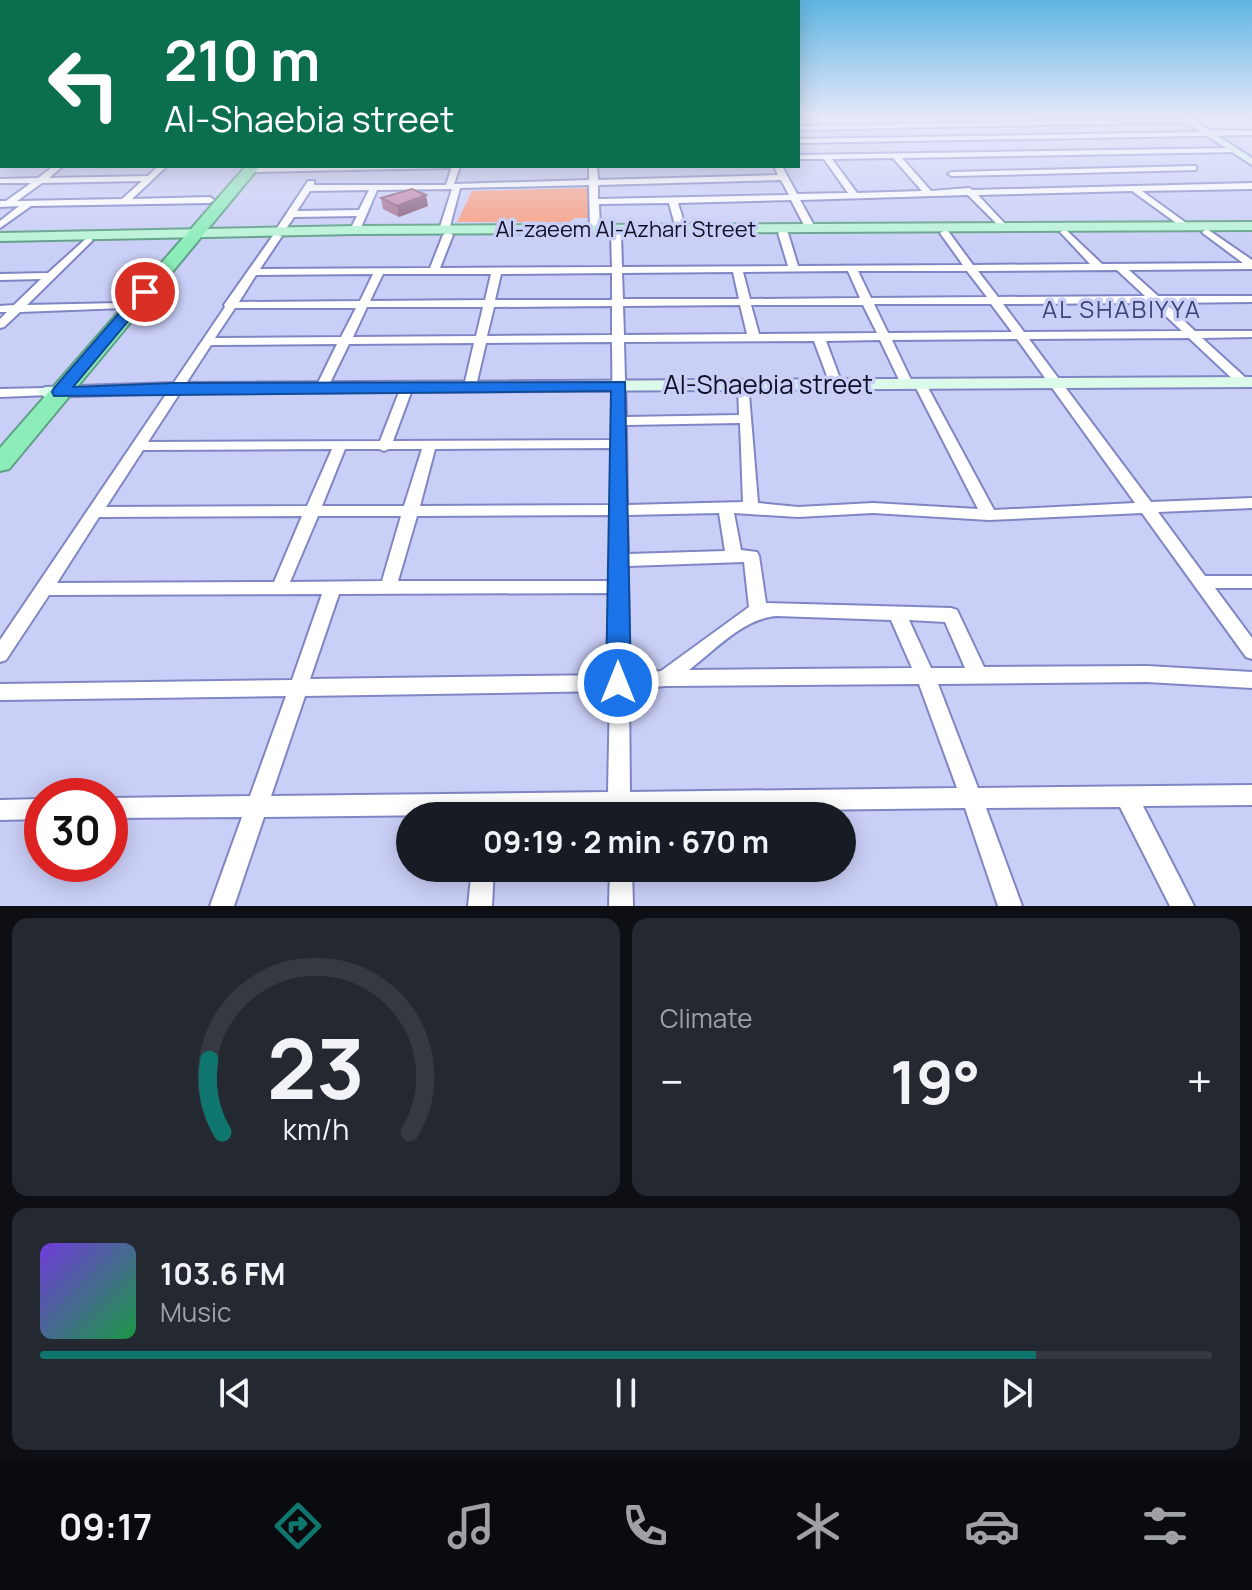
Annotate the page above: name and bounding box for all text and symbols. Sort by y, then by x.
text: 210 m [164,21,320,98]
icon: left [32,32,136,136]
text: Al-Shaebia street [164,94,454,143]
street label: Al-zaeem Al-Azhari Street [496,214,757,244]
pin [111,258,179,326]
icon: arrive [123,270,167,314]
district label: AL SHABIYYA [1042,292,1202,325]
street label: Al-Shaebia street [663,366,873,402]
position arrow [576,641,660,725]
speed limit sign: 30 [24,778,128,882]
text: 09:19 · 2 min · 670 m [483,821,769,862]
text: Climate [660,1000,752,1036]
text: 23 [267,1010,365,1124]
text: 19° [890,1040,980,1122]
text: − [660,1051,684,1111]
text: + [1187,1051,1212,1111]
text: km/h [283,1110,349,1149]
text: 103.6 FM [160,1253,285,1294]
text: Music [160,1294,231,1330]
icon: previous [213,1371,257,1415]
icon: pause [604,1371,648,1415]
icon: next [995,1371,1039,1415]
icon: directions [270,1498,326,1554]
icon: music [443,1498,499,1554]
icon: phone [617,1498,673,1554]
icon: climate [790,1498,846,1554]
icon: car [964,1498,1020,1554]
icon: filters [1137,1498,1193,1554]
text: 09:17 [59,1502,152,1551]

